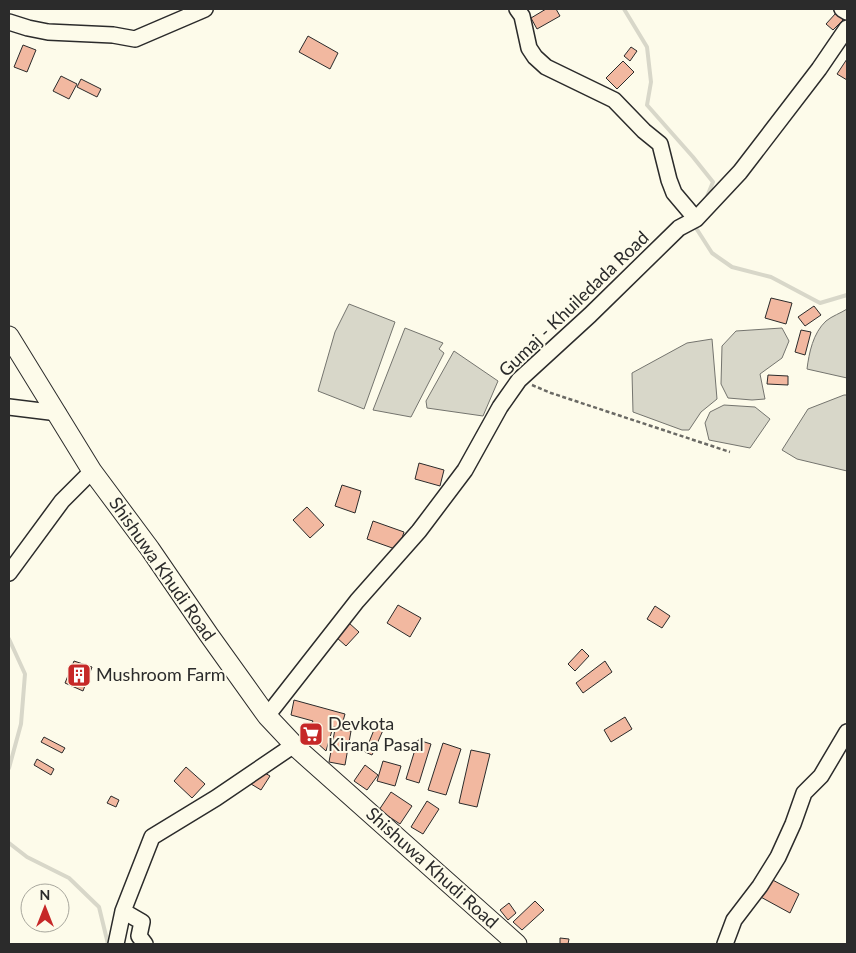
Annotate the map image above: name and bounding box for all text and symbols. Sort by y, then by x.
street label: Gumaj - Khuiledada Road [494,226,653,381]
street label: Shishuwa Khudi Road [105,492,221,645]
building icon: Mushroom Farm [66,662,92,688]
place label: Mushroom Farm [96,663,226,685]
place label: Devkota Kirana Pasal [328,712,424,755]
supermarket icon: Devkota Kirana Pasal [298,721,324,747]
street label: Shishuwa Khudi Road [362,802,503,932]
north arrow [20,883,70,933]
text: N [40,886,50,903]

